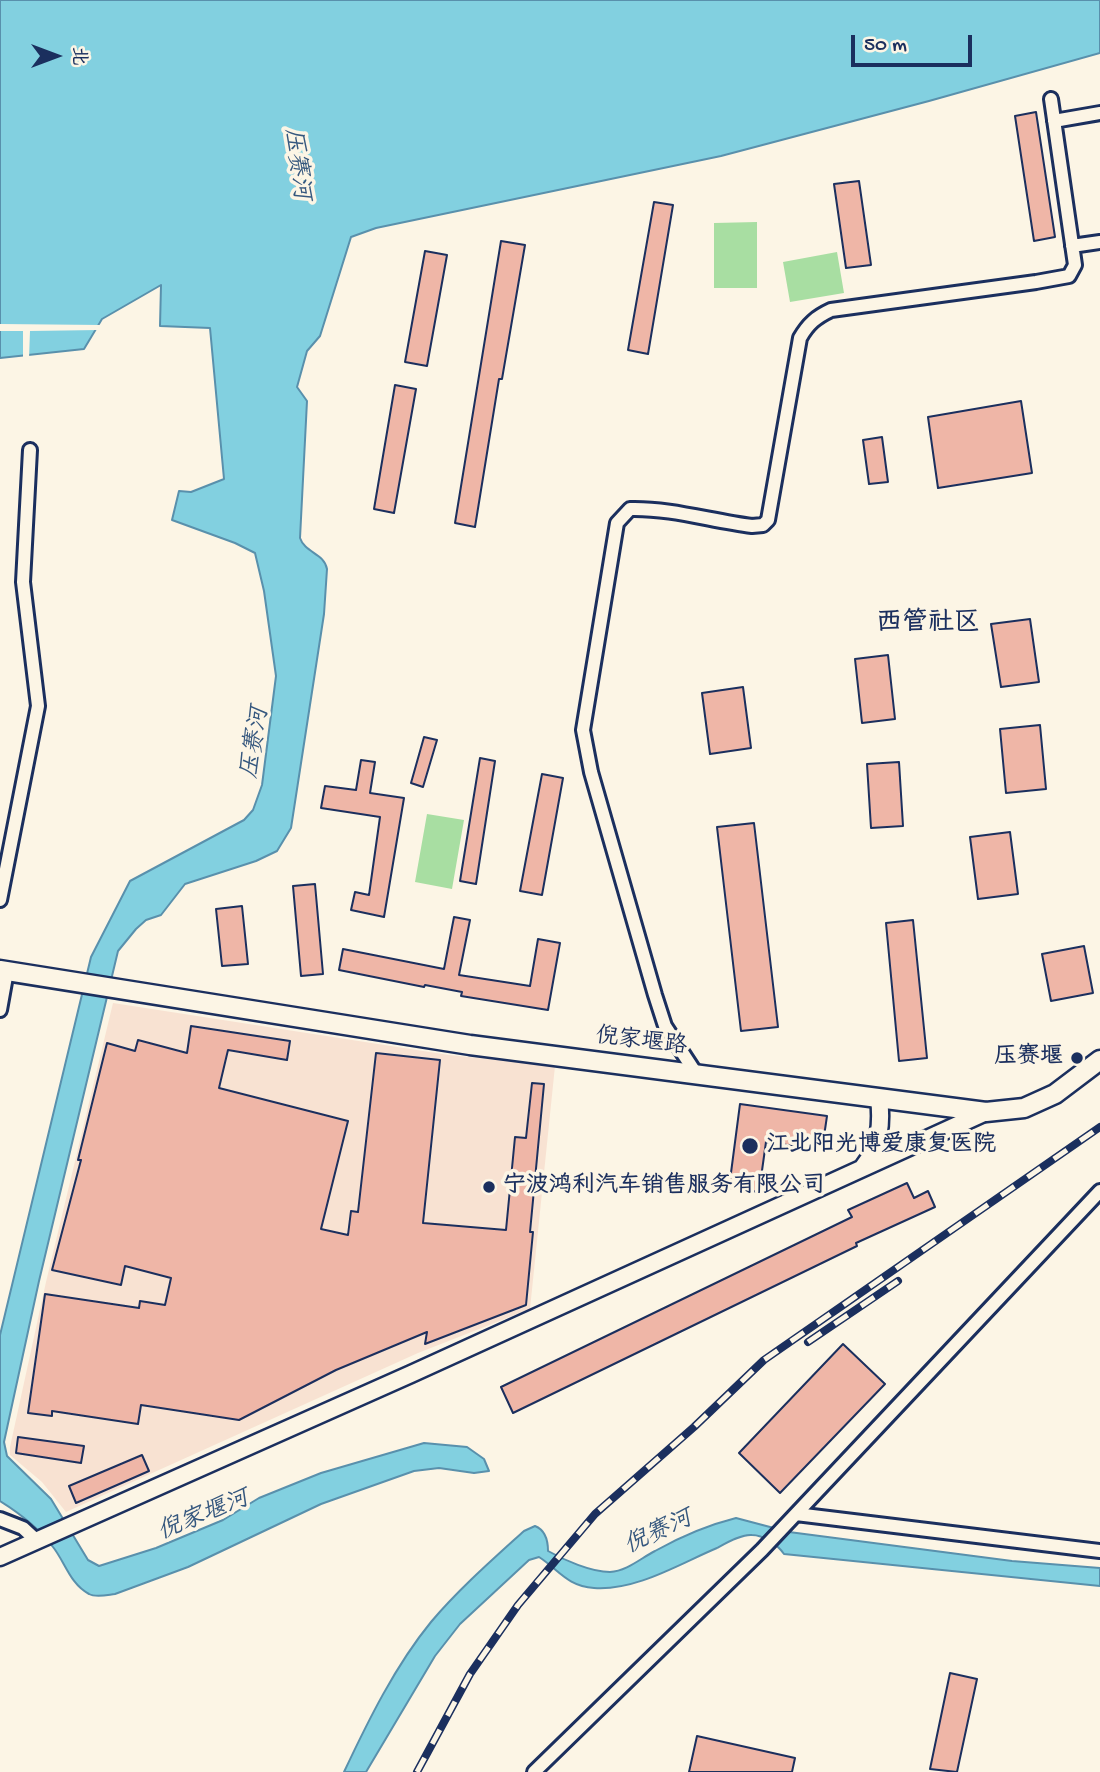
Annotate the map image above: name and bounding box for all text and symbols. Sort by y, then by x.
north arrow [21,21,91,91]
scale bar [855,21,976,65]
text: 50 m [864,34,907,59]
text: 北 [66,46,89,66]
water label: 压赛河 [276,126,314,202]
district label: 西管社区 [876,609,980,641]
water label: 压赛河 [237,705,277,781]
street label: 倪家堰路 [594,1024,688,1062]
place label: 压赛堰 [994,1044,1063,1072]
marker: 压赛堰 [1069,1050,1085,1066]
place label: 江北阳光博爱康复医院 [766,1132,996,1160]
marker: 江北阳光博爱康复医院 [740,1136,760,1156]
place label: 宁波鸿利汽车销售服务有限公司 [503,1173,825,1201]
marker: 宁波鸿利汽车销售服务有限公司 [481,1179,497,1195]
water label: 倪家堰河 [154,1486,254,1548]
water label: 倪赛河 [620,1506,698,1562]

